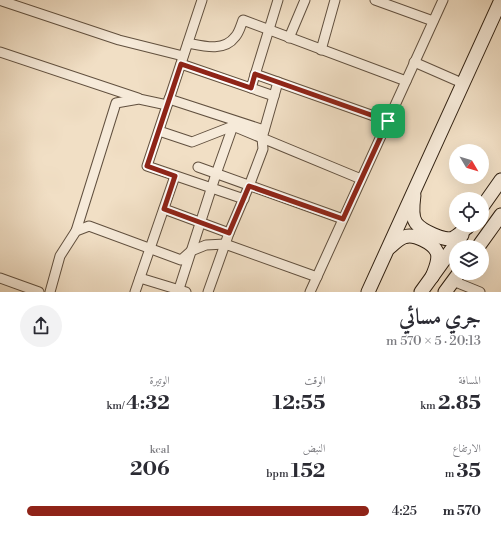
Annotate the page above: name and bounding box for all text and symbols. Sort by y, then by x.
pin [371,104,405,138]
icon: arrive [377,110,399,132]
north arrow [449,144,489,184]
map controls [449,144,489,280]
button: locate [449,192,489,232]
button: layers [449,240,489,280]
text: جري مسائي [399,304,481,331]
button: share [20,305,62,347]
text: 20:13 · 5 × 570 m [386,333,481,349]
text: الوتيرة [149,374,170,388]
text: الوقت [304,374,325,388]
text: المسافة [459,374,481,388]
text: 4:32 [126,391,170,416]
text: 12:55 [273,391,325,416]
text: 2.85 [438,391,481,416]
text: /km [107,399,126,413]
text: km [420,399,438,413]
text: النبض [303,442,325,456]
text: الارتفاع [452,442,481,456]
text: kcal [150,443,170,457]
text: 206 [130,457,170,482]
text: 152 [291,459,325,484]
text: 35 [457,459,481,484]
text: bpm [266,467,291,481]
text: m [445,467,457,481]
text: 4:25 [392,503,417,519]
text: 570 m [443,503,481,519]

